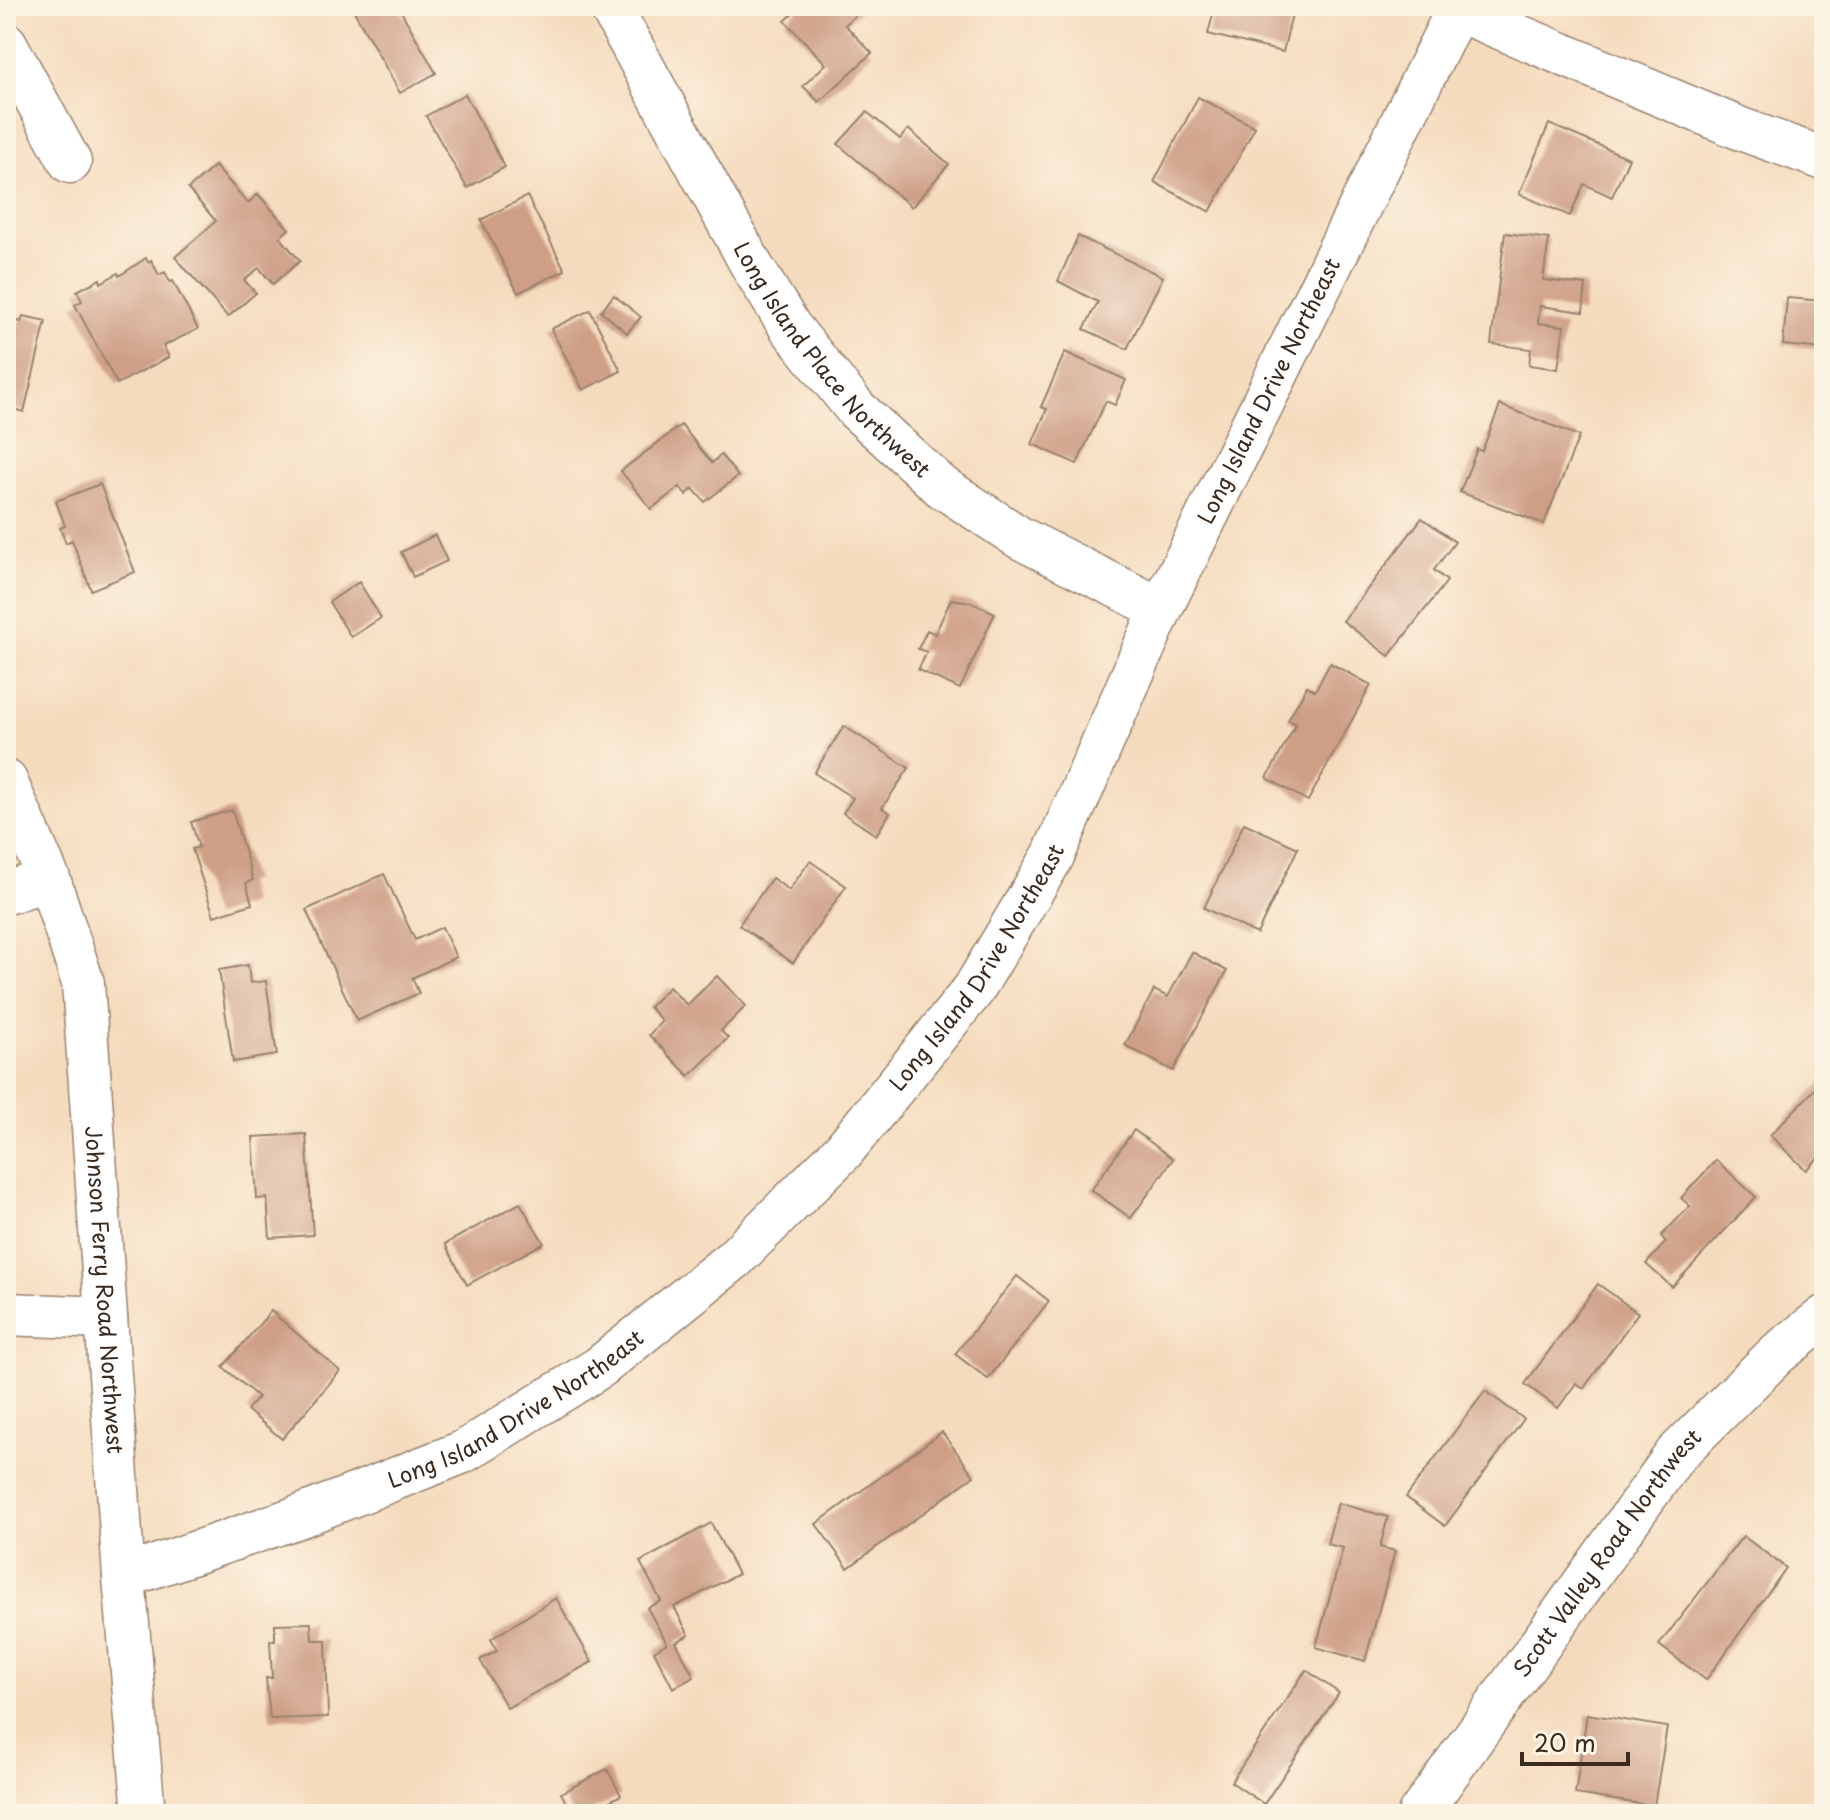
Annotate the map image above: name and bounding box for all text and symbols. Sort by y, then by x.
street label: Long Island Place Northwest [727,235,939,484]
street label: Long Island Drive Northeast [1188,251,1347,529]
street label: Long Island Drive Northeast [880,838,1071,1097]
street label: Johnson Ferry Road Northwest [78,1125,133,1455]
street label: Long Island Drive Northeast [382,1320,650,1495]
street label: Scott Valley Road Northwest [1504,1420,1708,1683]
scale bar [1522,1716,1628,1766]
text: 20 m [1534,1724,1596,1760]

